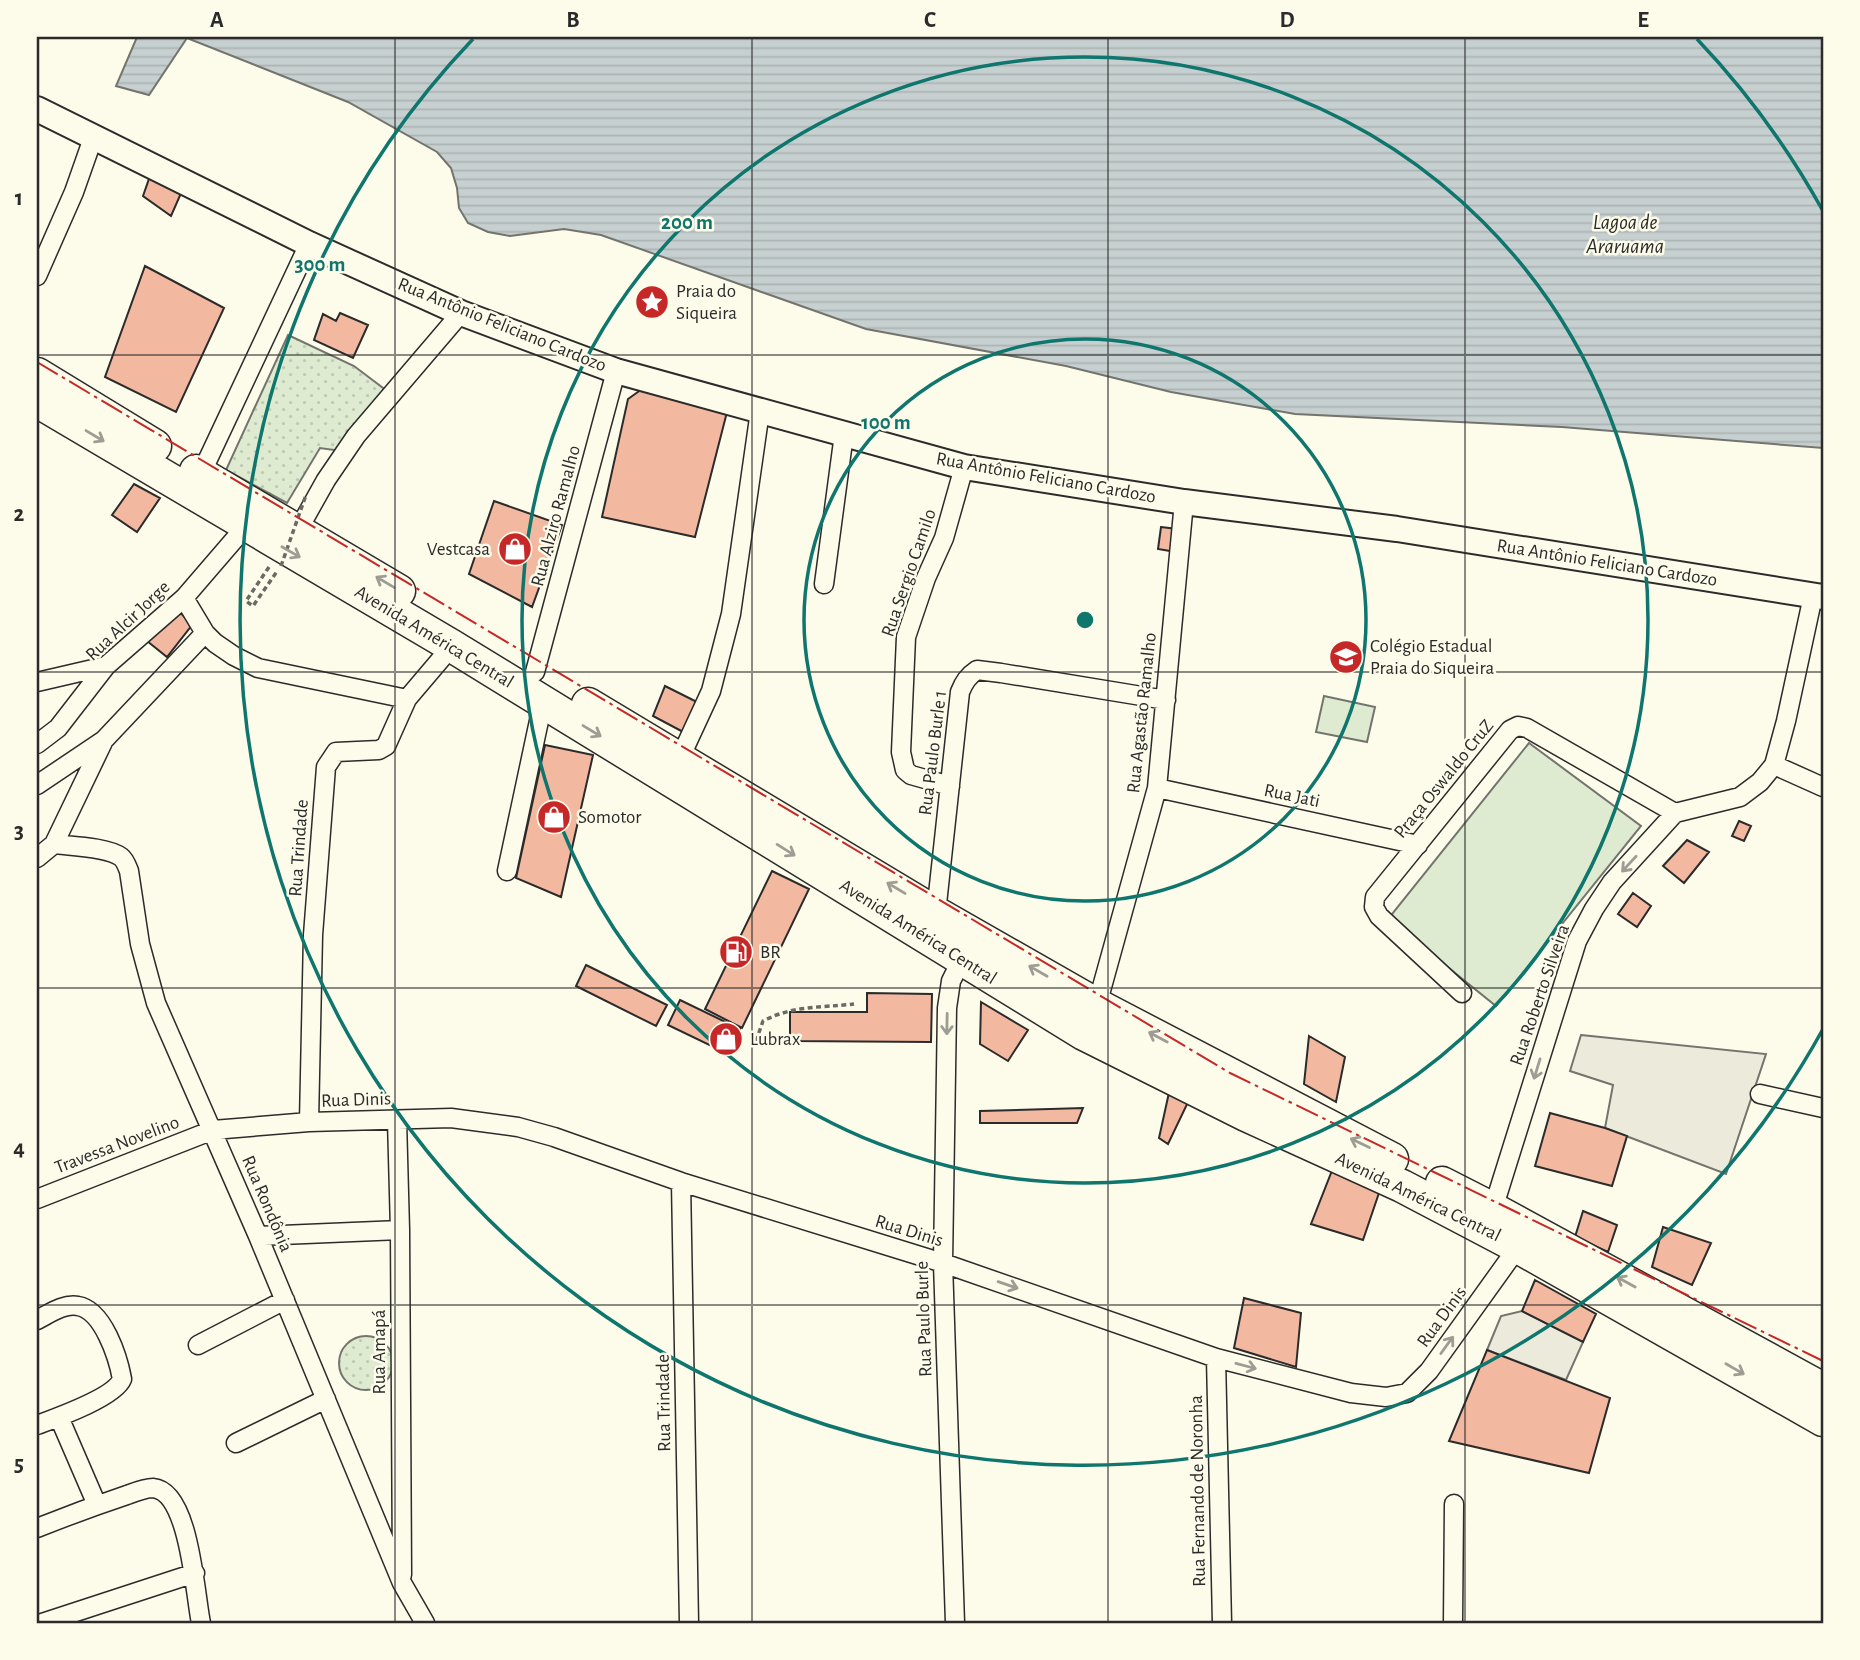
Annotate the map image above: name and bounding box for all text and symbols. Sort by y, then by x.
text: A [210,9,224,32]
text: B [566,9,580,32]
text: C [924,9,936,32]
text: D [1279,9,1295,32]
text: E [1637,9,1649,32]
text: 1 [15,187,23,210]
text: 200 m [661,212,713,233]
water label: Lagoa de Araruama [1585,212,1664,257]
text: 300 m [294,254,346,275]
street label: Rua Antônio Feliciano Cardozo [395,274,609,376]
place label: Praia do Siqueira [676,282,737,323]
place icon: Praia do Siqueira [633,283,671,321]
text: 100 m [861,412,911,433]
one-way arrow [85,429,105,443]
street label: Rua Alziro Ramalho [528,443,584,589]
street label: Rua Antônio Feliciano Cardozo [935,449,1157,507]
text: 2 [14,503,25,526]
street label: Rua Sergio Camilo [878,507,940,639]
shop icon: Vestcasa [496,530,534,568]
street label: Rua Antônio Feliciano Cardozo [1495,536,1719,590]
place label: Vestcasa [427,540,490,559]
one-way arrow [280,545,300,559]
one-way arrow [376,575,396,589]
street label: Rua Alcir Jorge [82,577,174,665]
street label: Avenida América Central [351,582,517,692]
centre of rings [1073,608,1097,632]
street label: Rua Agastão Ramalho [1124,632,1160,794]
place label: Colégio Estadual Praia do Siqueira [1370,637,1494,678]
school or university icon: Colégio Estadual Praia do Siqueira [1327,638,1365,676]
street label: Rua Paulo Burle 1 [916,689,950,817]
street label: Praça Oswaldo CruZ [1391,716,1497,842]
one-way arrow [581,725,601,739]
street label: Rua Jati [1262,781,1322,811]
shop icon: Somotor [535,798,573,836]
street label: Rua Trindade [286,799,312,897]
place label: Somotor [578,808,641,827]
text: 3 [14,820,24,843]
one-way arrow [775,843,795,857]
one-way arrow [1621,855,1638,872]
street label: Avenida América Central [836,876,1000,988]
one-way arrow [886,881,906,895]
street label: Rua Roberto Silveira [1507,922,1573,1068]
fuel station icon: BR [717,933,755,971]
place label: BR [760,943,781,962]
one-way arrow [1028,964,1048,978]
one-way arrow [940,1012,954,1035]
shop icon: Lubrax [707,1020,745,1058]
place label: Lubrax [750,1030,800,1049]
one-way arrow [1148,1030,1169,1044]
one-way arrow [1530,1057,1542,1079]
street label: Rua Dinis [321,1089,391,1111]
street label: Travessa Novelino [52,1113,182,1177]
one-way arrow [1350,1135,1371,1149]
text: 4 [13,1137,25,1160]
street label: Avenida América Central [1332,1149,1504,1245]
street label: Rua Rondônia [238,1153,296,1255]
street label: Rua Dinis [873,1212,945,1250]
street label: Rua Paulo Burle [912,1261,936,1377]
one-way arrow [1617,1275,1637,1289]
one-way arrow [996,1280,1018,1292]
street label: Rua Dinis [1414,1283,1470,1351]
street label: Rua Amapá [370,1309,389,1395]
one-way arrow [1440,1336,1455,1355]
street label: Rua Trindade [654,1354,674,1452]
one-way arrow [1235,1360,1257,1373]
one-way arrow [1725,1362,1745,1376]
street label: Rua Fernando de Noronha [1187,1395,1209,1587]
text: 5 [14,1453,24,1476]

